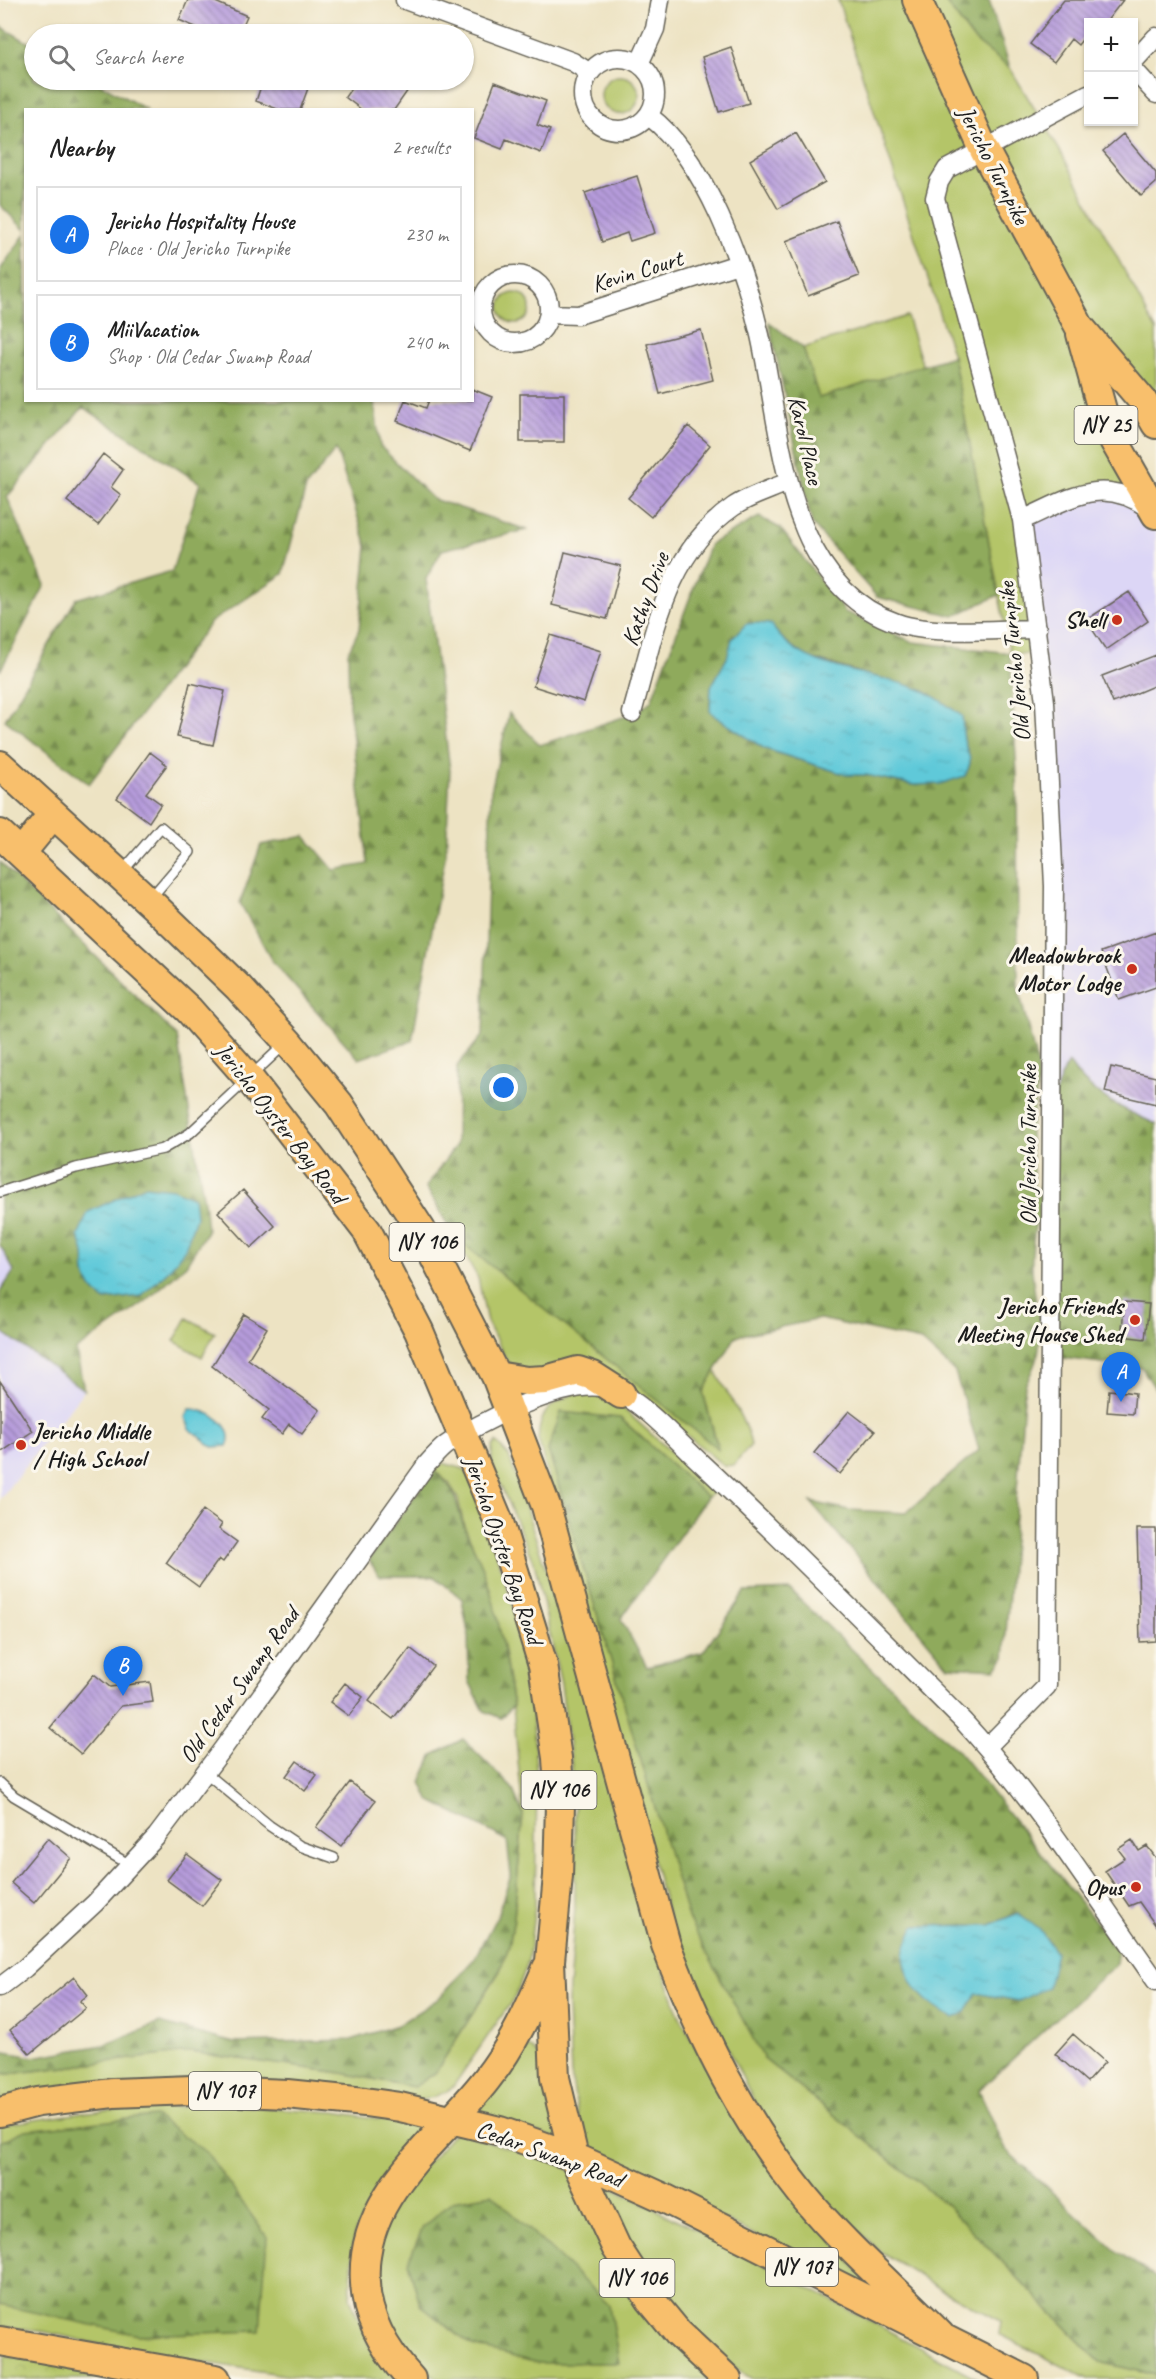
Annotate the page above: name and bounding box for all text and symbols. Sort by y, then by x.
map controls [1084,18,1138,126]
button: + [1084,18,1138,72]
search box [24,24,474,90]
icon: search [45,41,78,74]
text: Search here [93,43,183,71]
button: − [1084,72,1138,126]
street label: Jericho Turnpike [951,100,1038,231]
text: Nearby [48,131,113,164]
text: 2 results [391,135,450,160]
text: Jericho Hospitality House [107,208,294,236]
text: A [64,222,75,247]
text: 230 m [405,222,448,247]
text: Place · Old Jericho Turnpike [107,236,289,261]
street label: Kevin Court [588,242,688,299]
text: MiiVacation [107,316,198,344]
text: B [64,330,75,355]
text: 240 m [405,330,448,355]
text: Shop · Old Cedar Swamp Road [107,344,309,369]
street label: Karol Place [781,393,831,489]
road number: NY 25 [1074,406,1138,444]
street label: Kathy Drive [614,546,676,650]
street label: Old Jericho Turnpike [990,578,1037,743]
place label: Shell [1065,605,1110,635]
marker: Shell [1110,613,1124,627]
place label: Meadowbrook Motor Lodge [1008,940,1122,998]
marker: Meadowbrook Motor Lodge [1125,962,1139,976]
street label: Jericho Oyster Bay Road [208,1035,356,1213]
street label: Old Jericho Turnpike [1013,1062,1043,1225]
your location [489,1073,518,1102]
road number: NY 106 [390,1223,464,1261]
place label: Jericho Friends Meeting House Shed [957,1291,1127,1349]
marker: Jericho Friends Meeting House Shed [1128,1313,1142,1327]
pin: A [1102,1352,1140,1402]
place label: Jericho Middle / High School [31,1416,152,1474]
marker: Jericho Middle / High School [14,1438,28,1452]
street label: Jericho Oyster Bay Road [457,1451,551,1651]
street label: Old Cedar Swamp Road [172,1598,308,1769]
pin: B [104,1646,142,1696]
road number: NY 106 [522,1771,596,1809]
place label: Opus [1086,1872,1127,1902]
marker: Opus [1129,1880,1143,1894]
road number: NY 107 [189,2072,261,2110]
street label: Cedar Swamp Road [472,2114,631,2196]
road number: NY 107 [766,2248,838,2286]
road number: NY 106 [600,2259,674,2297]

